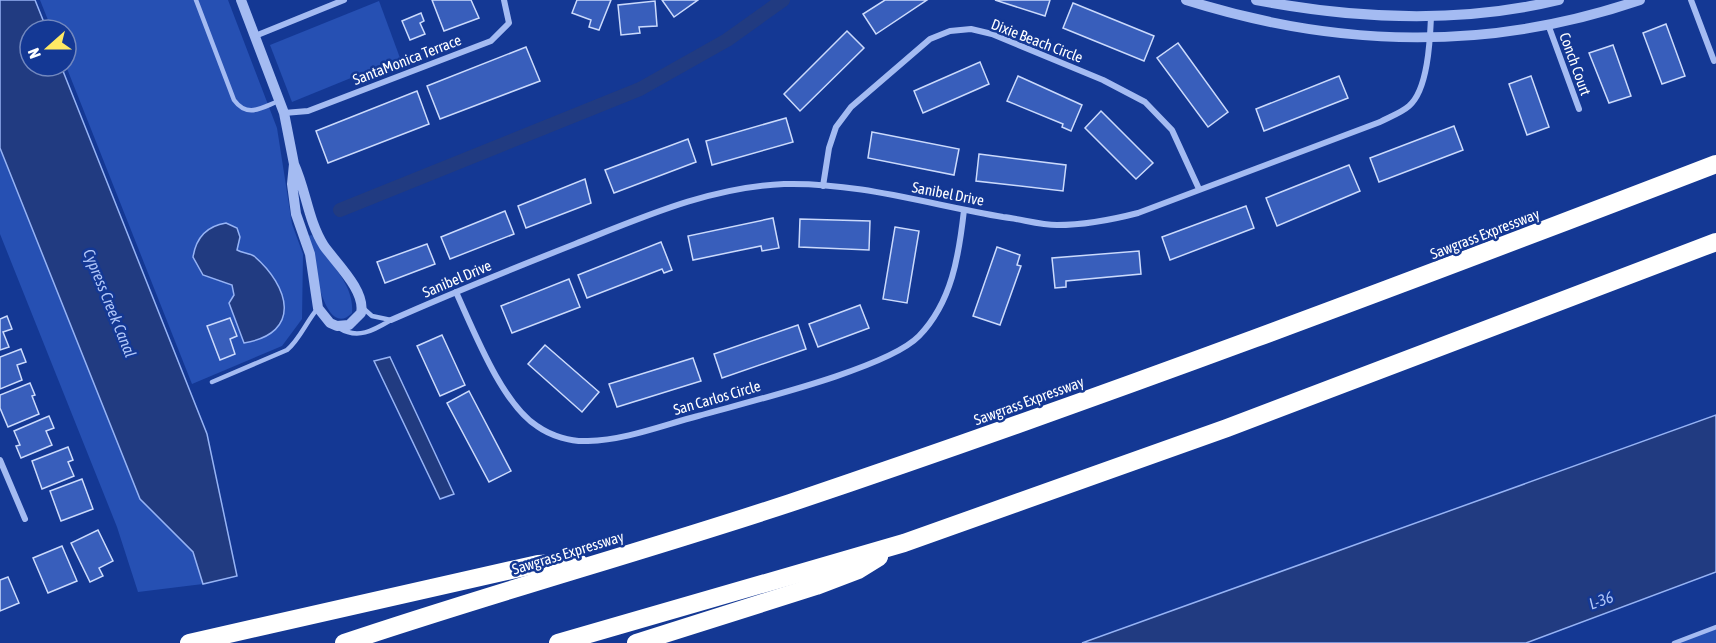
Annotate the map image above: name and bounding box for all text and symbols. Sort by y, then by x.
street label: Dixie Beach Circle [989,15,1086,66]
north arrow [18,18,78,78]
street label: Conch Court [1556,30,1595,98]
street label: SantaMonica Terrace [350,31,464,88]
text: N [24,46,44,61]
street label: Sanibel Drive [911,178,986,209]
street label: Sawgrass Expressway [1428,205,1542,262]
water label: Cypress Creek Canal [79,246,140,360]
street label: Sanibel Drive [420,256,494,301]
street label: Sawgrass Expressway [972,373,1086,428]
street label: San Carlos Circle [671,377,763,418]
street label: Sawgrass Expressway [510,527,626,578]
water label: L-36 [1586,587,1616,613]

